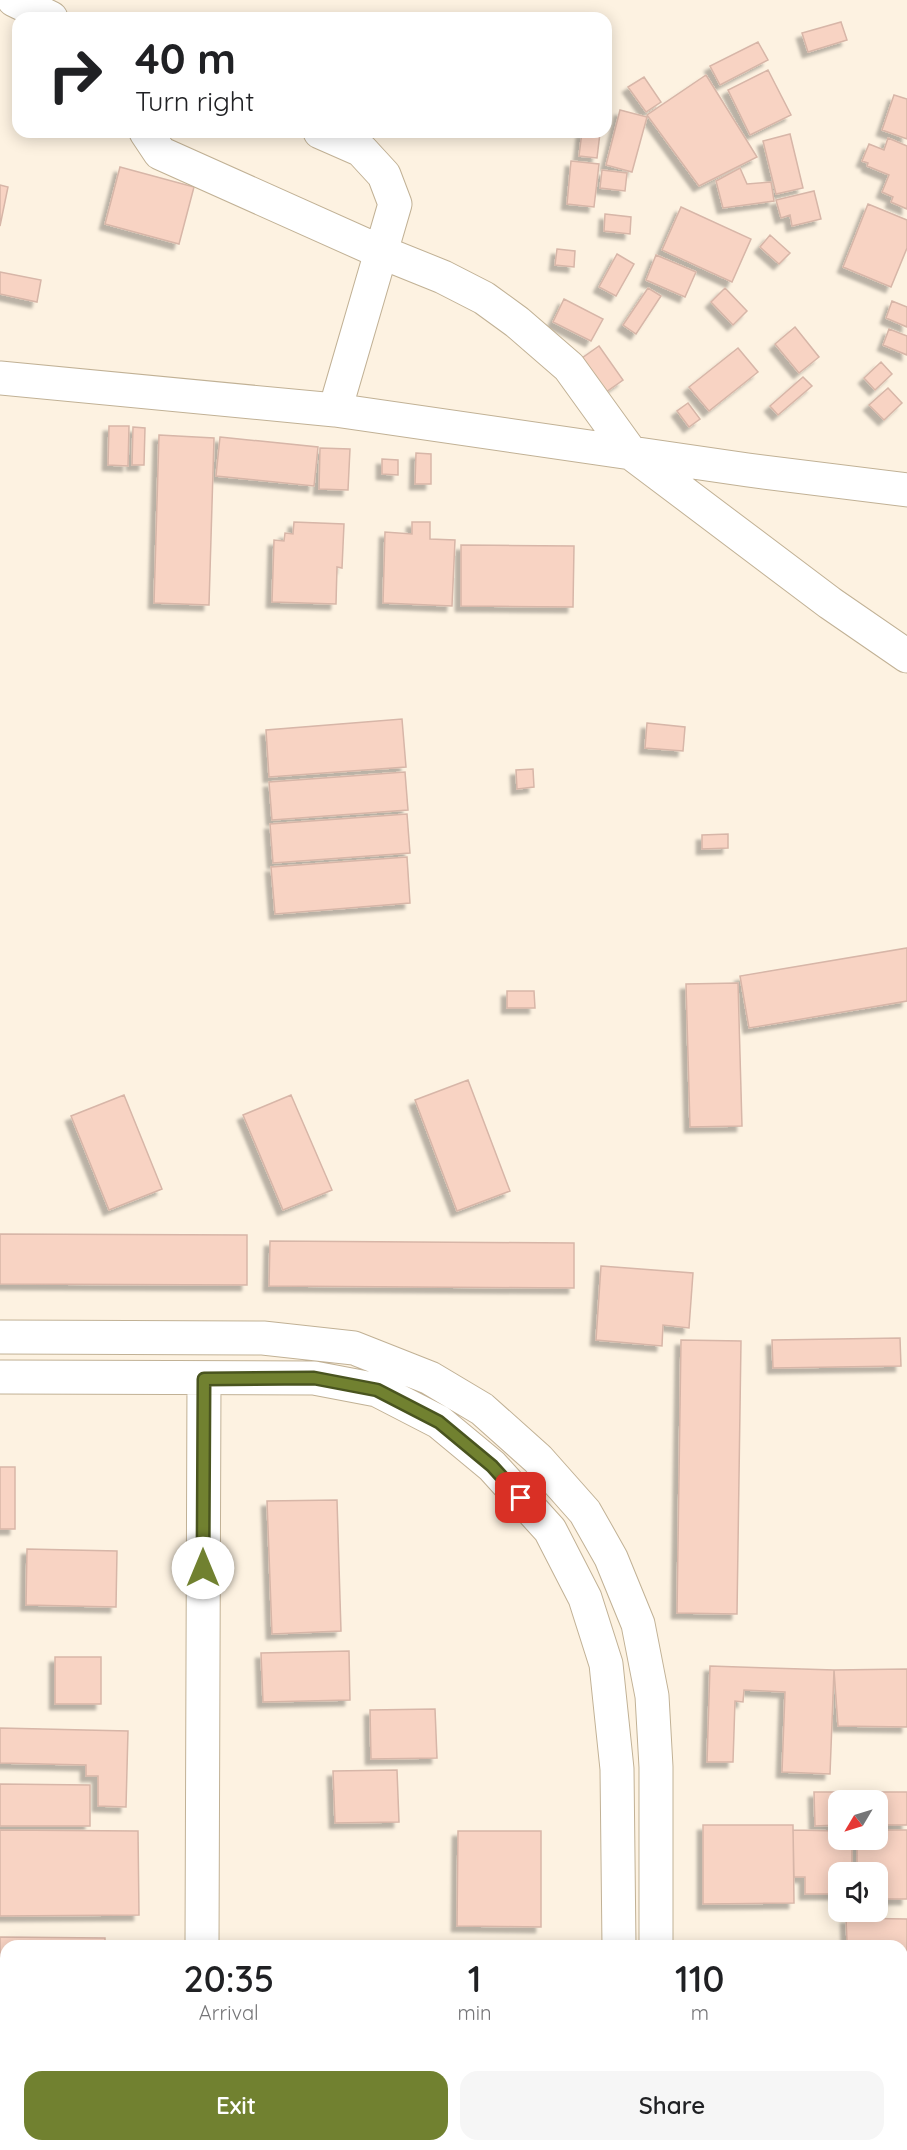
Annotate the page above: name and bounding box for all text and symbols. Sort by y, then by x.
text: 40 m [135,32,236,85]
icon: right [36,36,114,114]
text: Turn right [135,84,254,118]
pin [495,1472,546,1523]
icon: arrive [504,1481,537,1514]
position arrow [171,1536,235,1600]
north arrow [828,1790,888,1850]
map controls [828,1790,888,1922]
button: sound [828,1862,888,1922]
text: 20:35 [183,1956,274,2001]
text: 1 [468,1956,481,2001]
text: 110 [675,1956,725,2001]
text: Arrival [199,2000,259,2025]
text: min [457,2000,492,2025]
text: m [691,2000,709,2025]
button: Exit [24,2071,448,2140]
button: Share [460,2071,884,2140]

